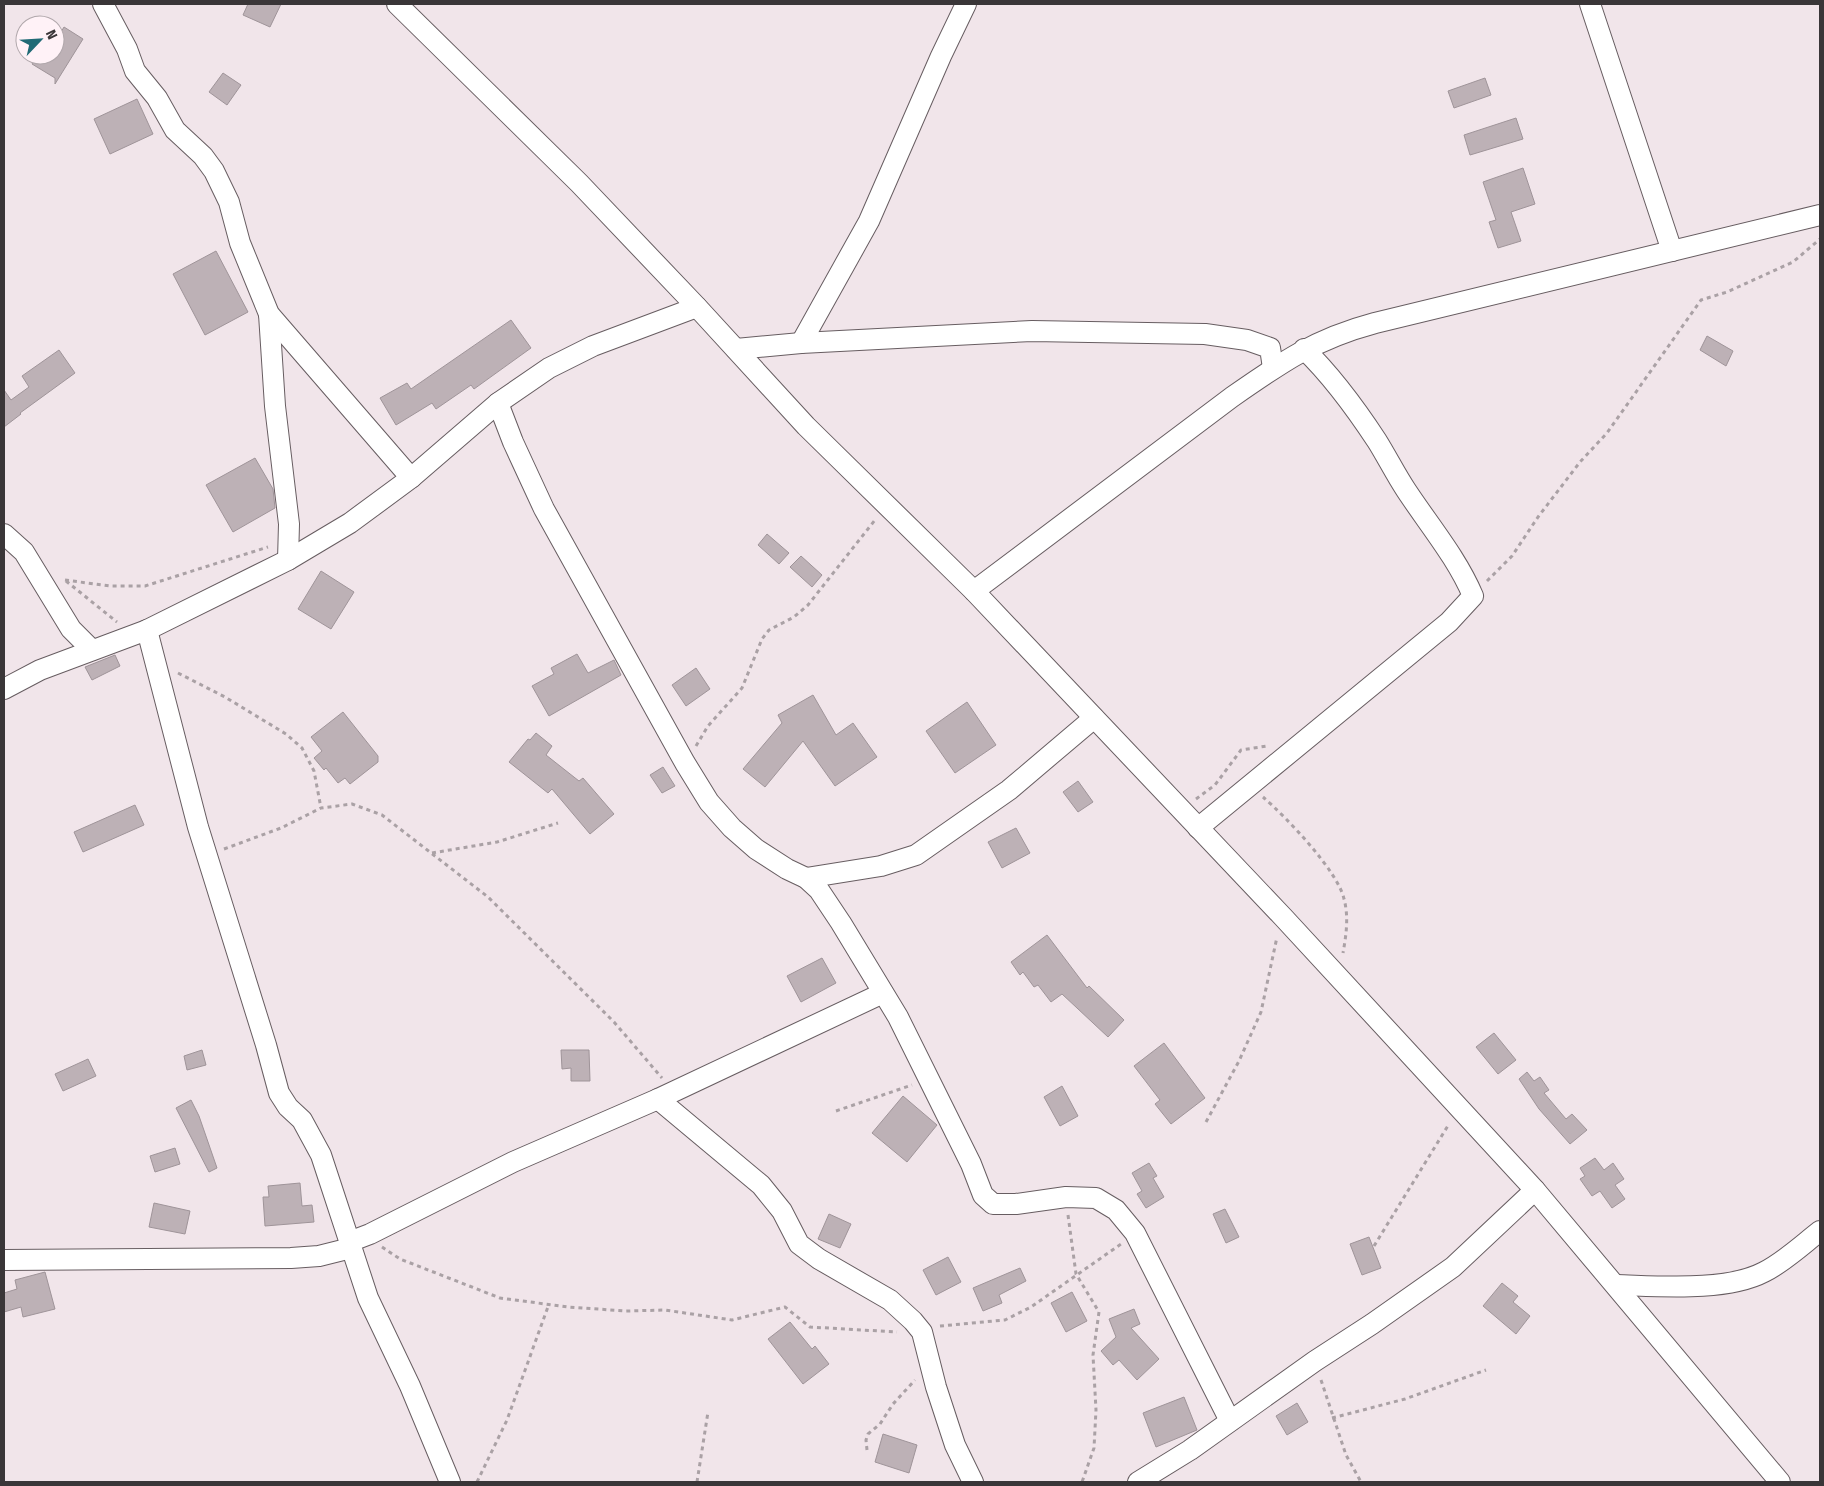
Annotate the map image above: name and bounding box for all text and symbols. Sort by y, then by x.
north arrow [15,15,65,65]
text: N [42,27,61,42]

